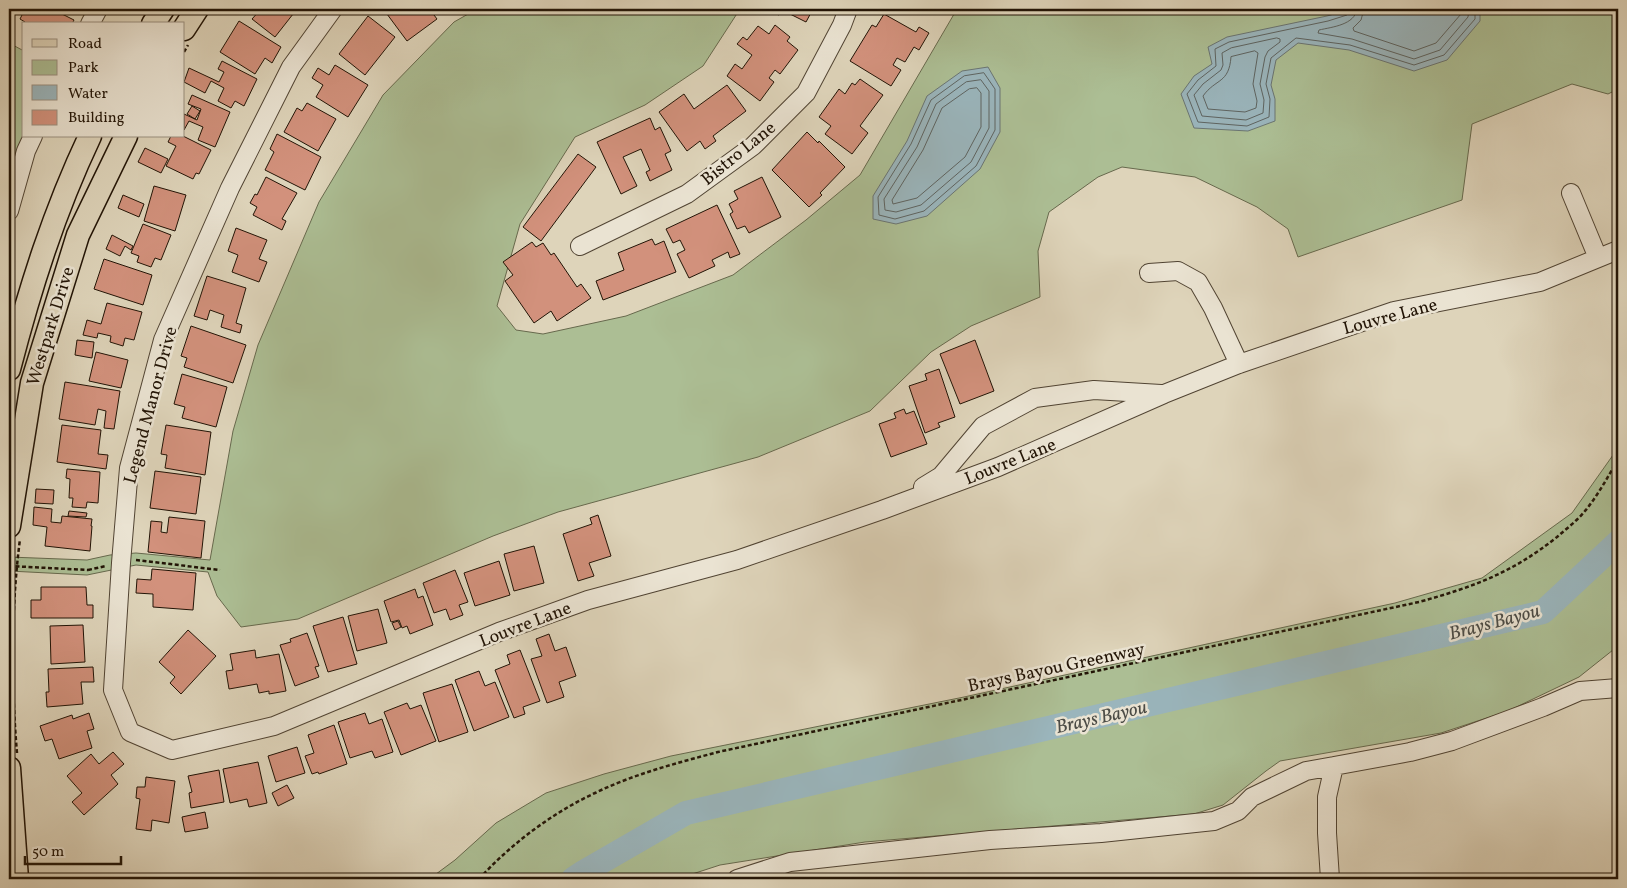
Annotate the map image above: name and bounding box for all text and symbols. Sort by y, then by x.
legend [22,22,185,138]
text: Road [68,34,102,55]
text: Park [68,58,99,79]
text: Water [68,84,108,105]
text: Building [68,108,125,129]
street label: Bistro Lane [696,116,782,192]
street label: Westpark Drive [21,264,81,389]
street label: Louvre Lane [1340,293,1440,342]
street label: Legend Manor Drive [118,324,184,487]
street label: Louvre Lane [961,433,1060,492]
street label: Louvre Lane [476,596,575,654]
water label: Brays Bayou [1446,598,1543,648]
street label: Brays Bayou Greenway [965,637,1148,699]
water label: Brays Bayou [1053,695,1150,741]
scale bar [25,833,121,865]
text: 50 m [32,842,64,863]

